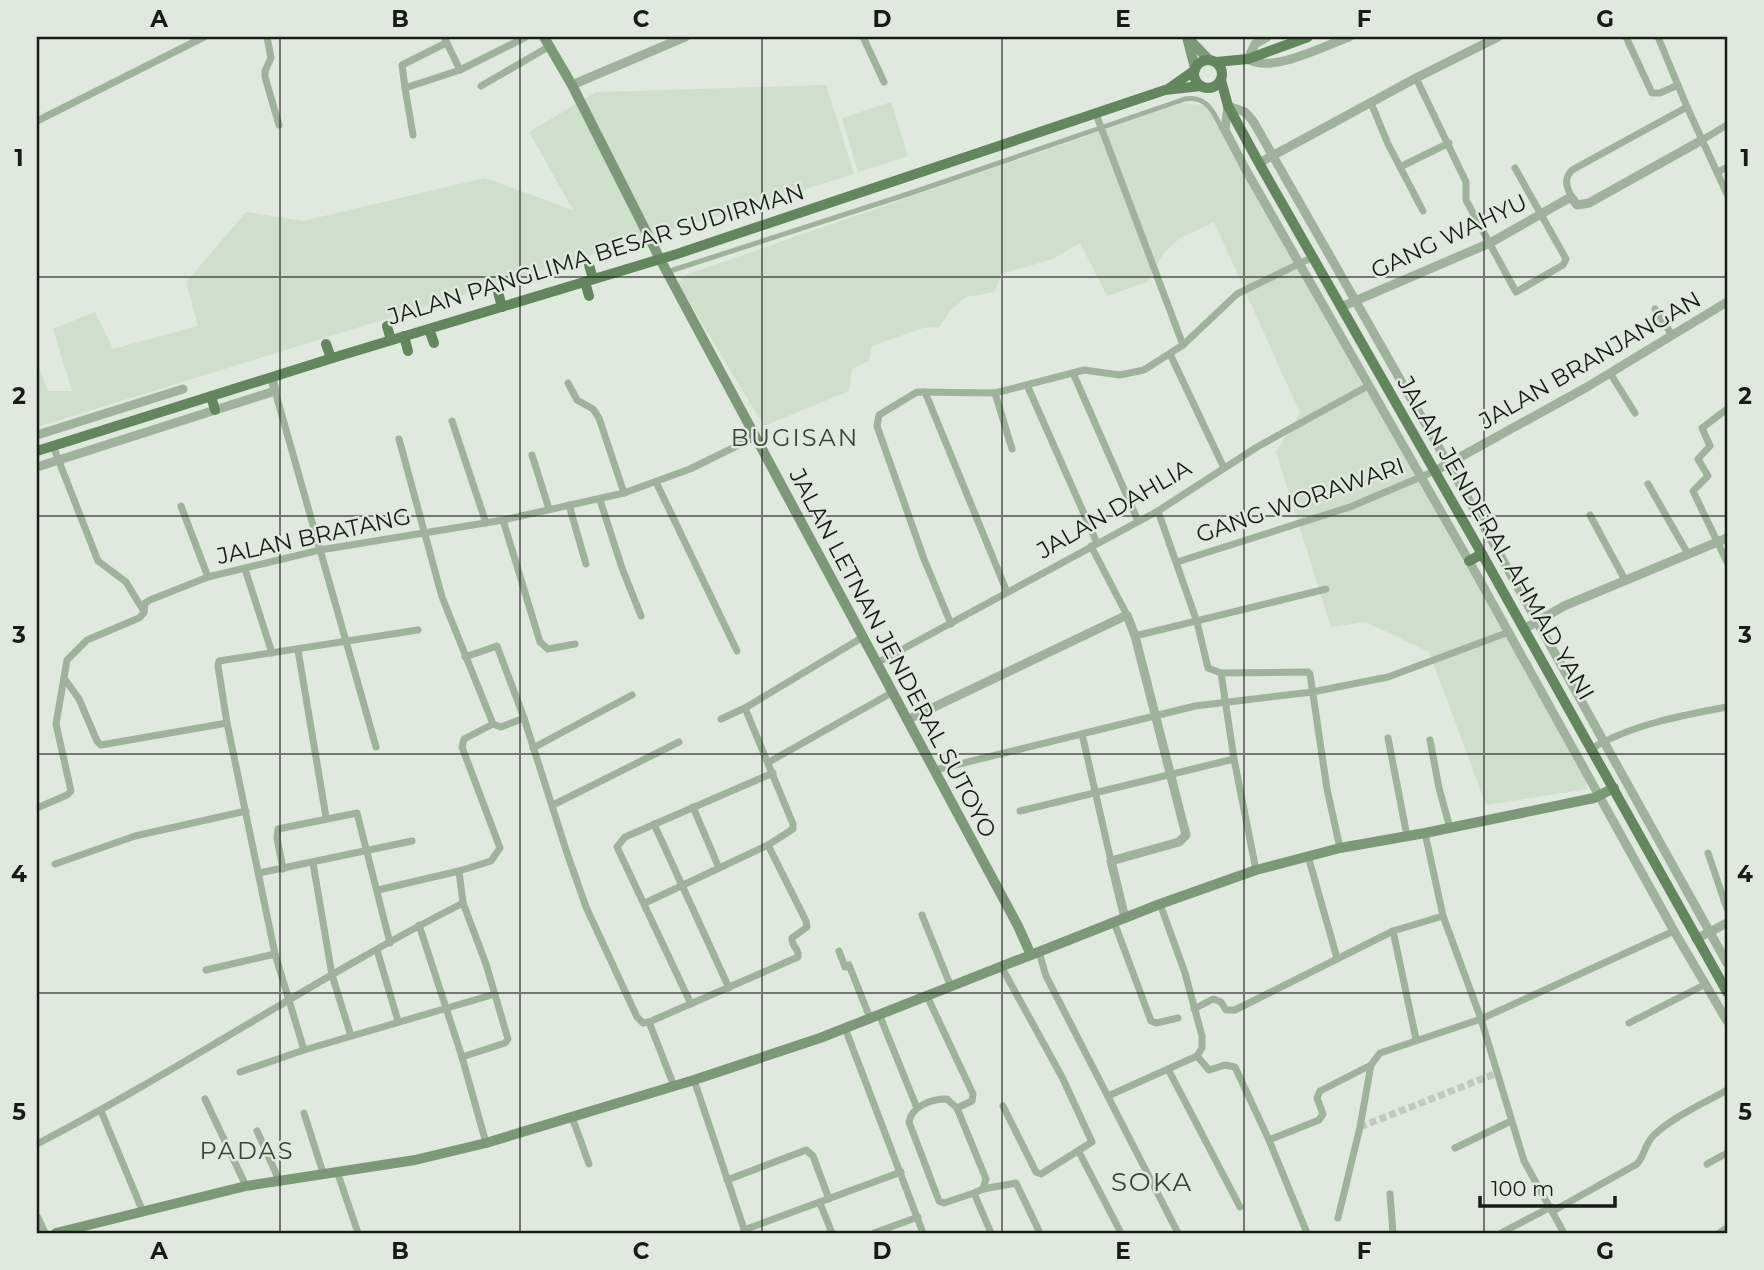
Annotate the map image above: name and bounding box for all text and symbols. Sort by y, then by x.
text: A [149,5,168,33]
text: B [391,5,409,33]
text: C [633,5,650,33]
text: D [873,5,892,33]
text: E [1115,5,1131,33]
text: F [1357,5,1372,33]
text: G [1596,5,1614,33]
text: 1 [14,144,24,172]
text: 1 [1740,144,1750,172]
street label: JALAN PANGLIMA BESAR SUDIRMAN [383,177,808,331]
street label: GANG WAHYU [1367,188,1531,284]
street label: JALAN BRANJANGAN [1473,285,1706,435]
street label: JALAN JENDERAL AHMAD YANI [1391,370,1600,705]
text: 2 [12,382,26,410]
text: 2 [1738,382,1752,410]
district label: BUGISAN [731,423,859,452]
street label: GANG WORAWARI [1192,451,1408,549]
street label: JALAN DAHLIA [1031,453,1197,565]
street label: JALAN LETNAN JENDERAL SUTOYO [783,463,1003,842]
street label: JALAN BRATANG [214,502,413,570]
text: 3 [11,621,26,649]
text: 3 [1737,621,1752,649]
text: 4 [11,860,27,888]
text: 4 [1737,860,1753,888]
text: 5 [12,1098,26,1126]
text: 5 [1738,1098,1752,1126]
district label: PADAS [200,1136,294,1165]
scale bar [1480,1165,1615,1209]
district label: SOKA [1111,1166,1193,1198]
text: 100 m [1491,1176,1554,1201]
text: A [149,1237,168,1265]
text: B [391,1237,409,1265]
text: C [633,1237,650,1265]
text: D [873,1237,892,1265]
text: E [1115,1237,1131,1265]
text: F [1357,1237,1372,1265]
text: G [1596,1237,1614,1265]

